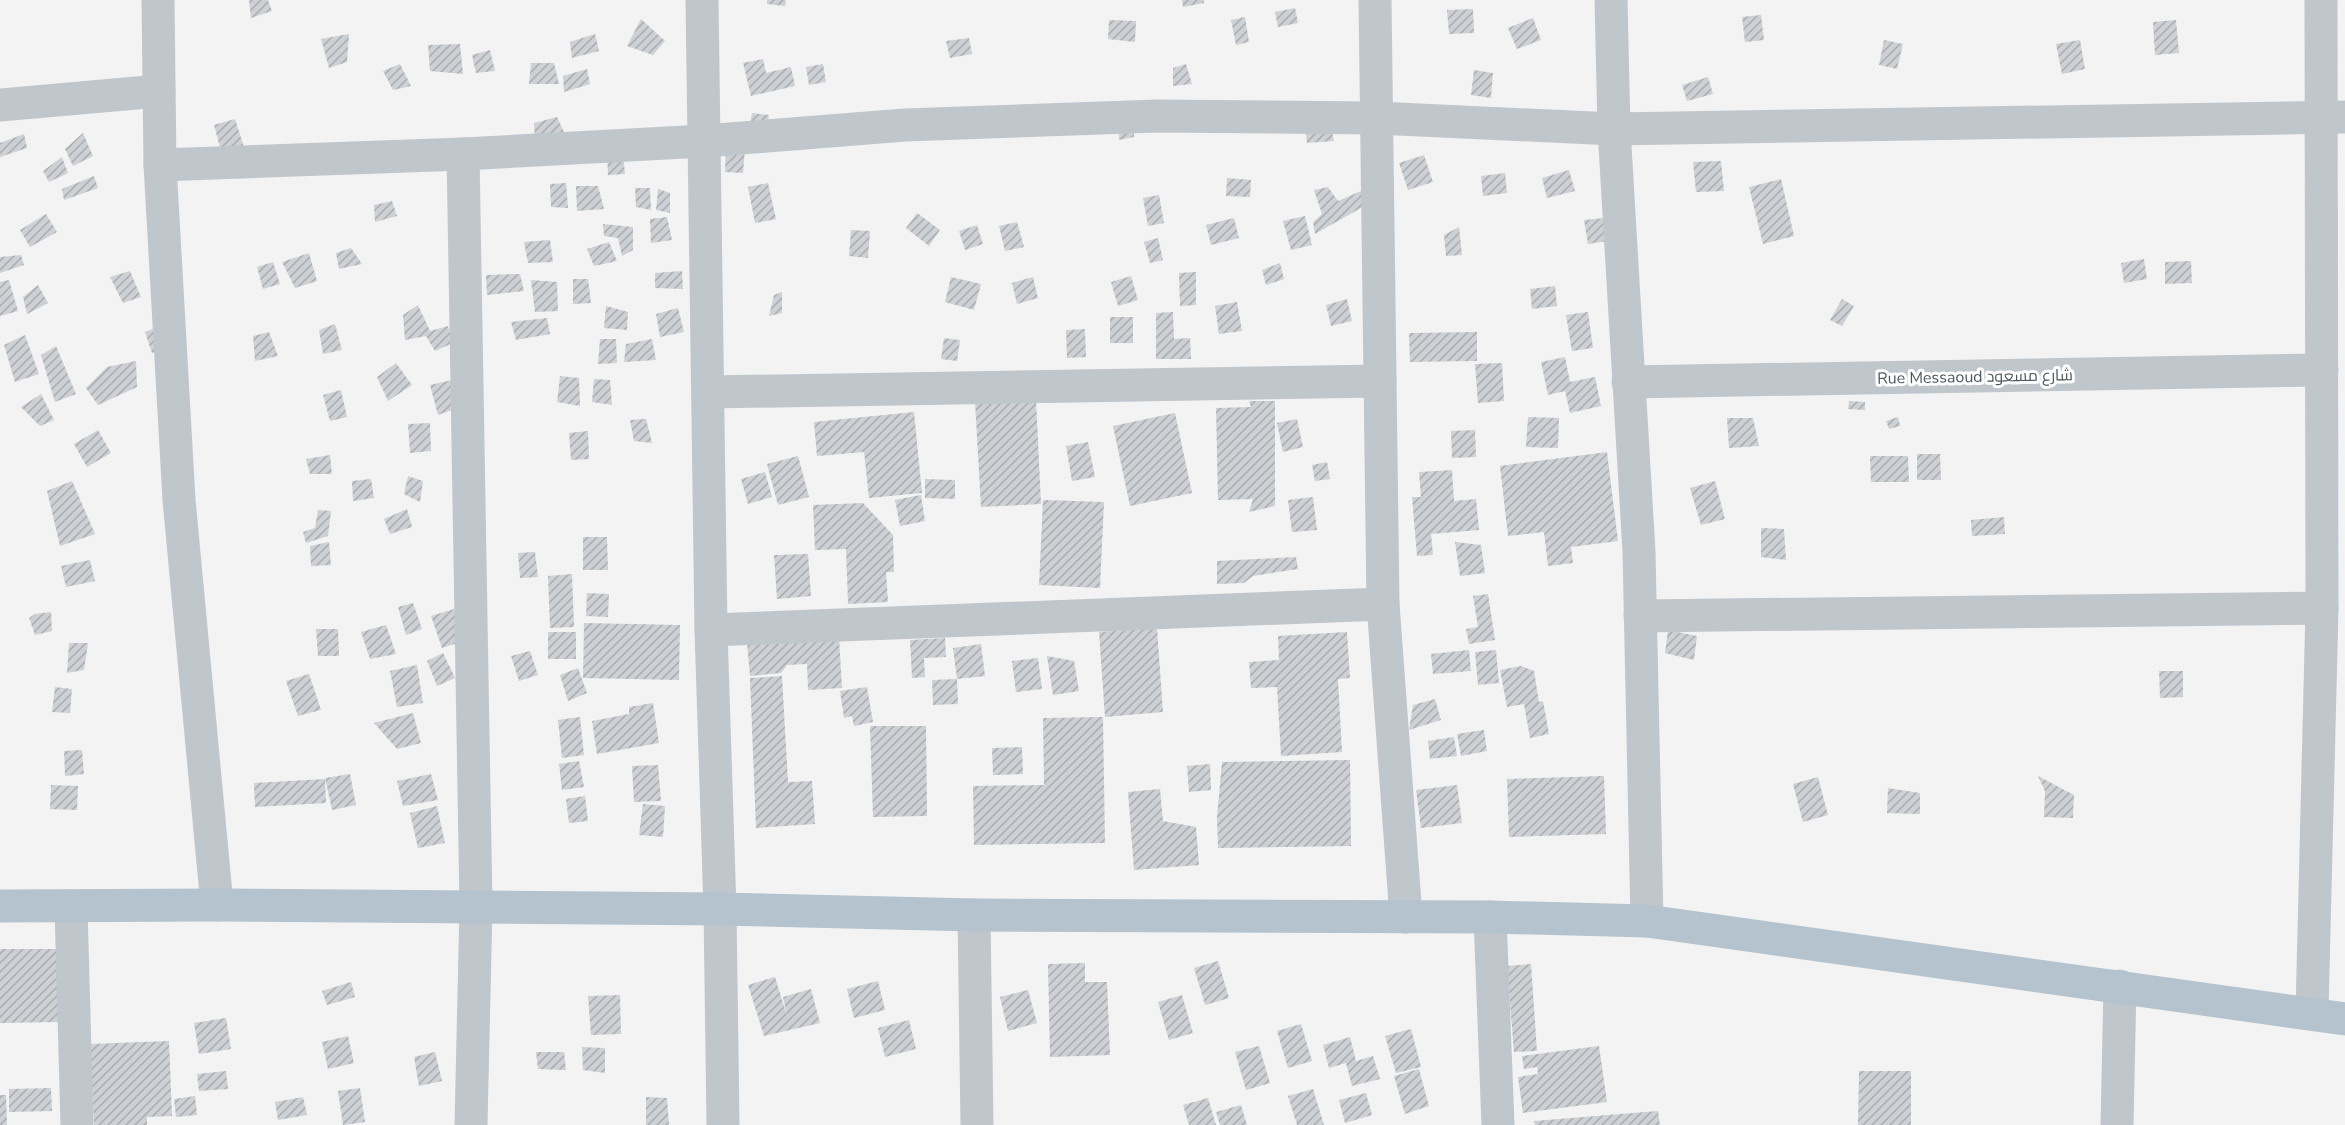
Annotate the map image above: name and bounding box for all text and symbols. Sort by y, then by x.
street label: Rue Messaoud شارع مسعود [1877,364,2073,390]

